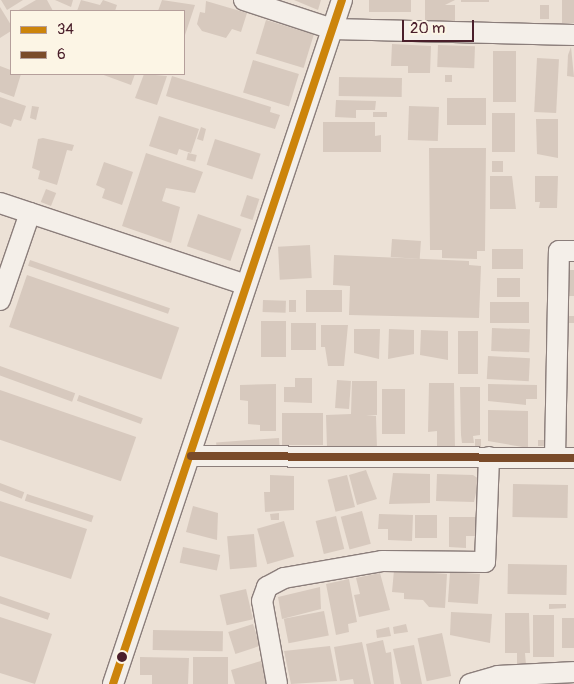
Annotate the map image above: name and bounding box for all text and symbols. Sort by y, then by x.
legend [10,10,185,75]
scale bar [404,10,476,42]
text: 20 m [410,19,445,38]
text: 34 [57,20,74,39]
text: 6 [57,45,66,64]
unlabelled marker [117,652,127,662]

